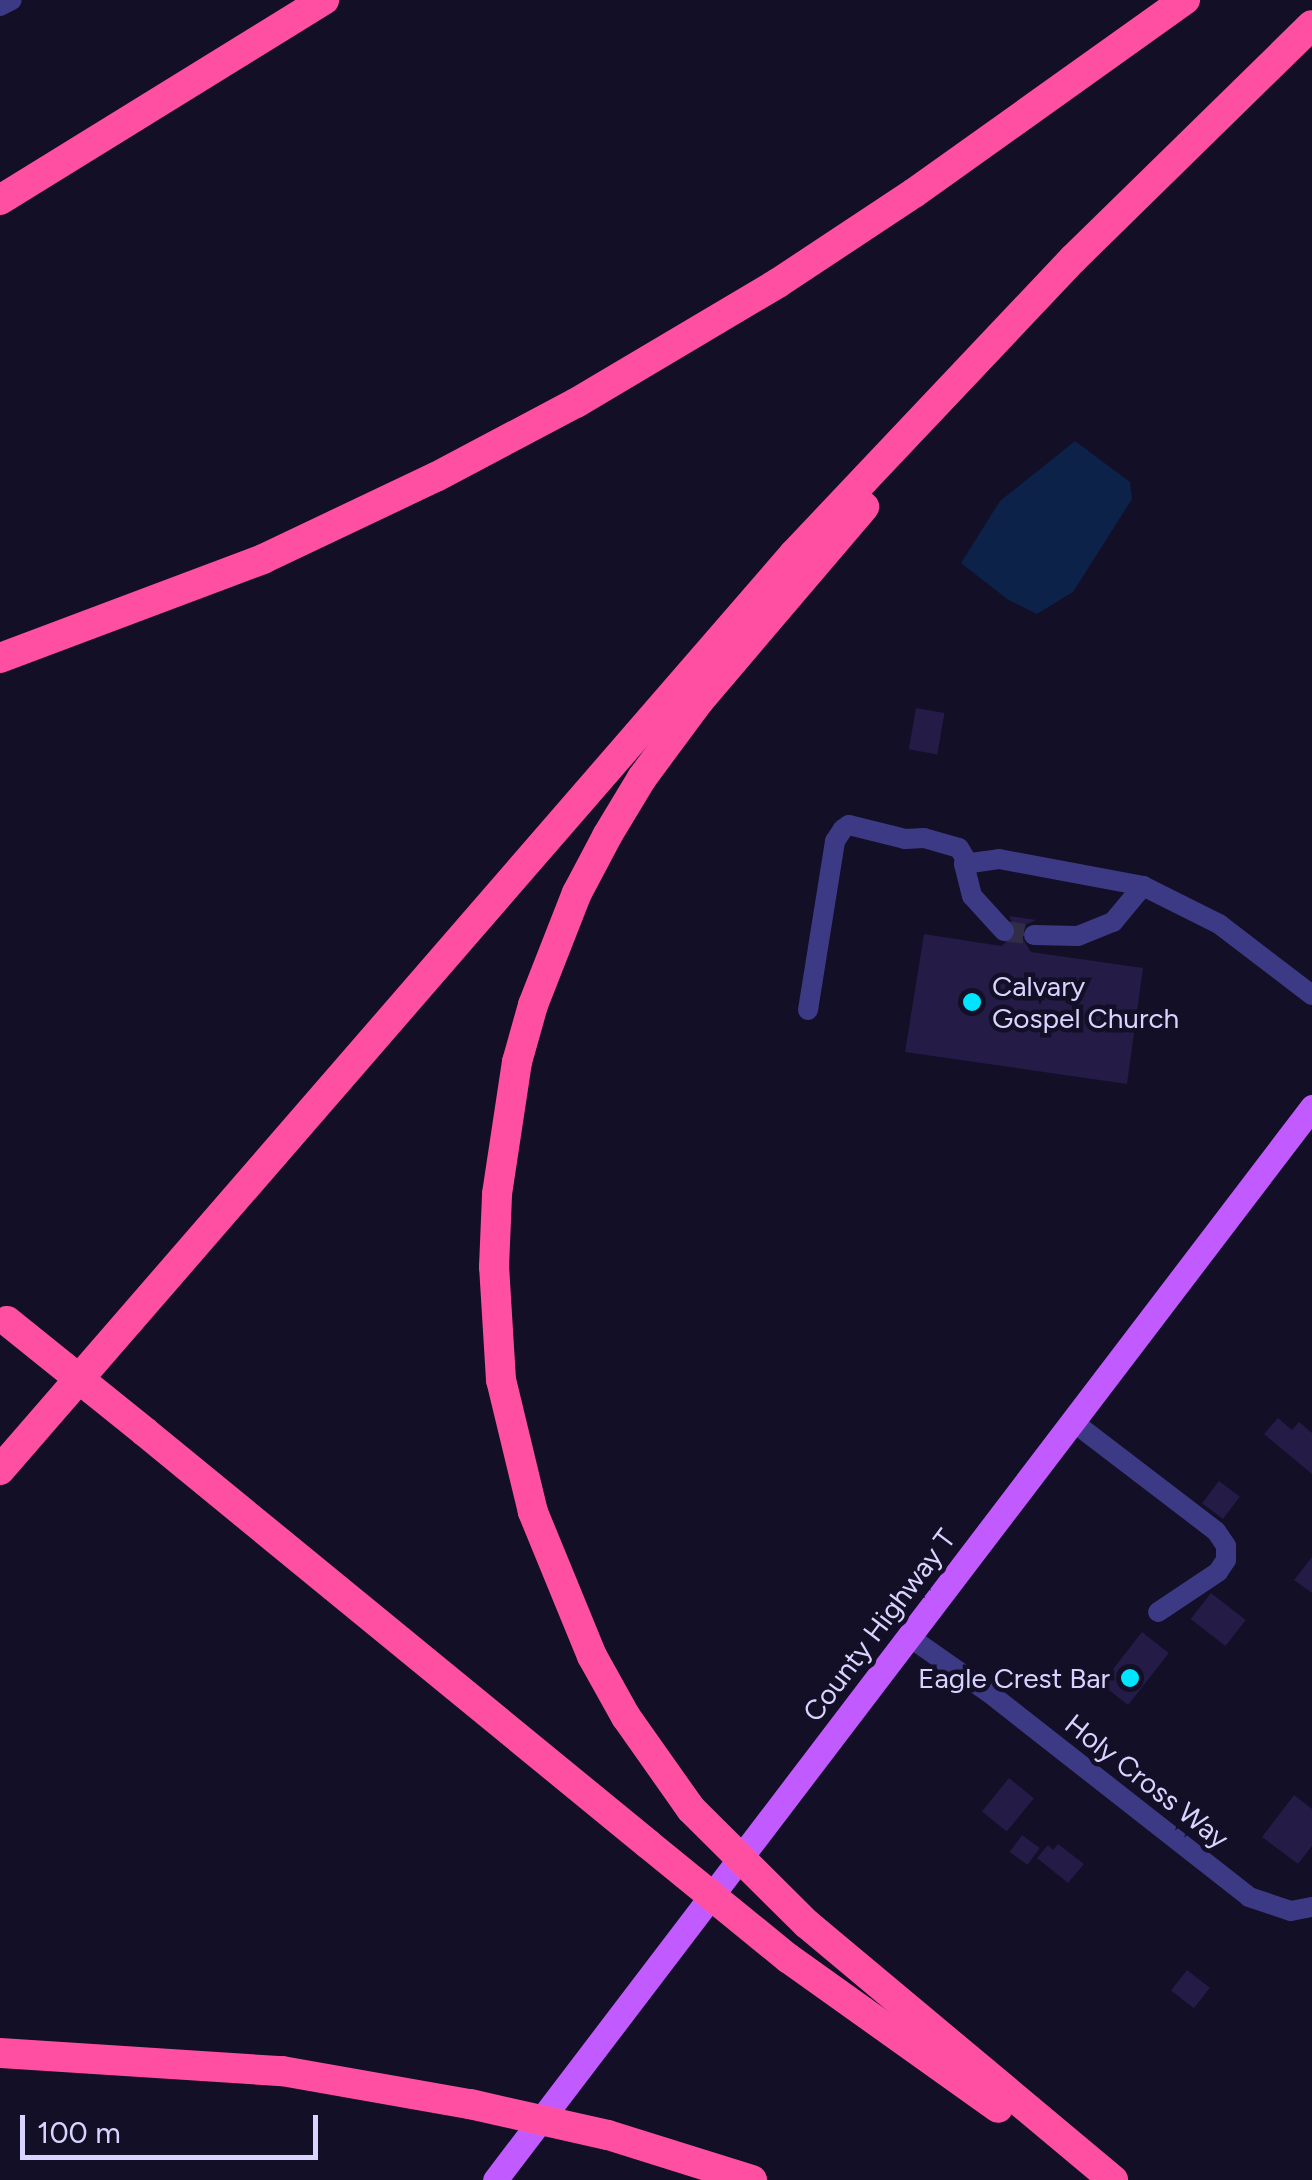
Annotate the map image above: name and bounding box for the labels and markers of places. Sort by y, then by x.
place label: Calvary Gospel Church [992,969,1179,1035]
marker: Calvary Gospel Church [961,991,983,1013]
place label: Eagle Crest Bar [918,1661,1110,1695]
marker: Eagle Crest Bar [1119,1667,1141,1689]

